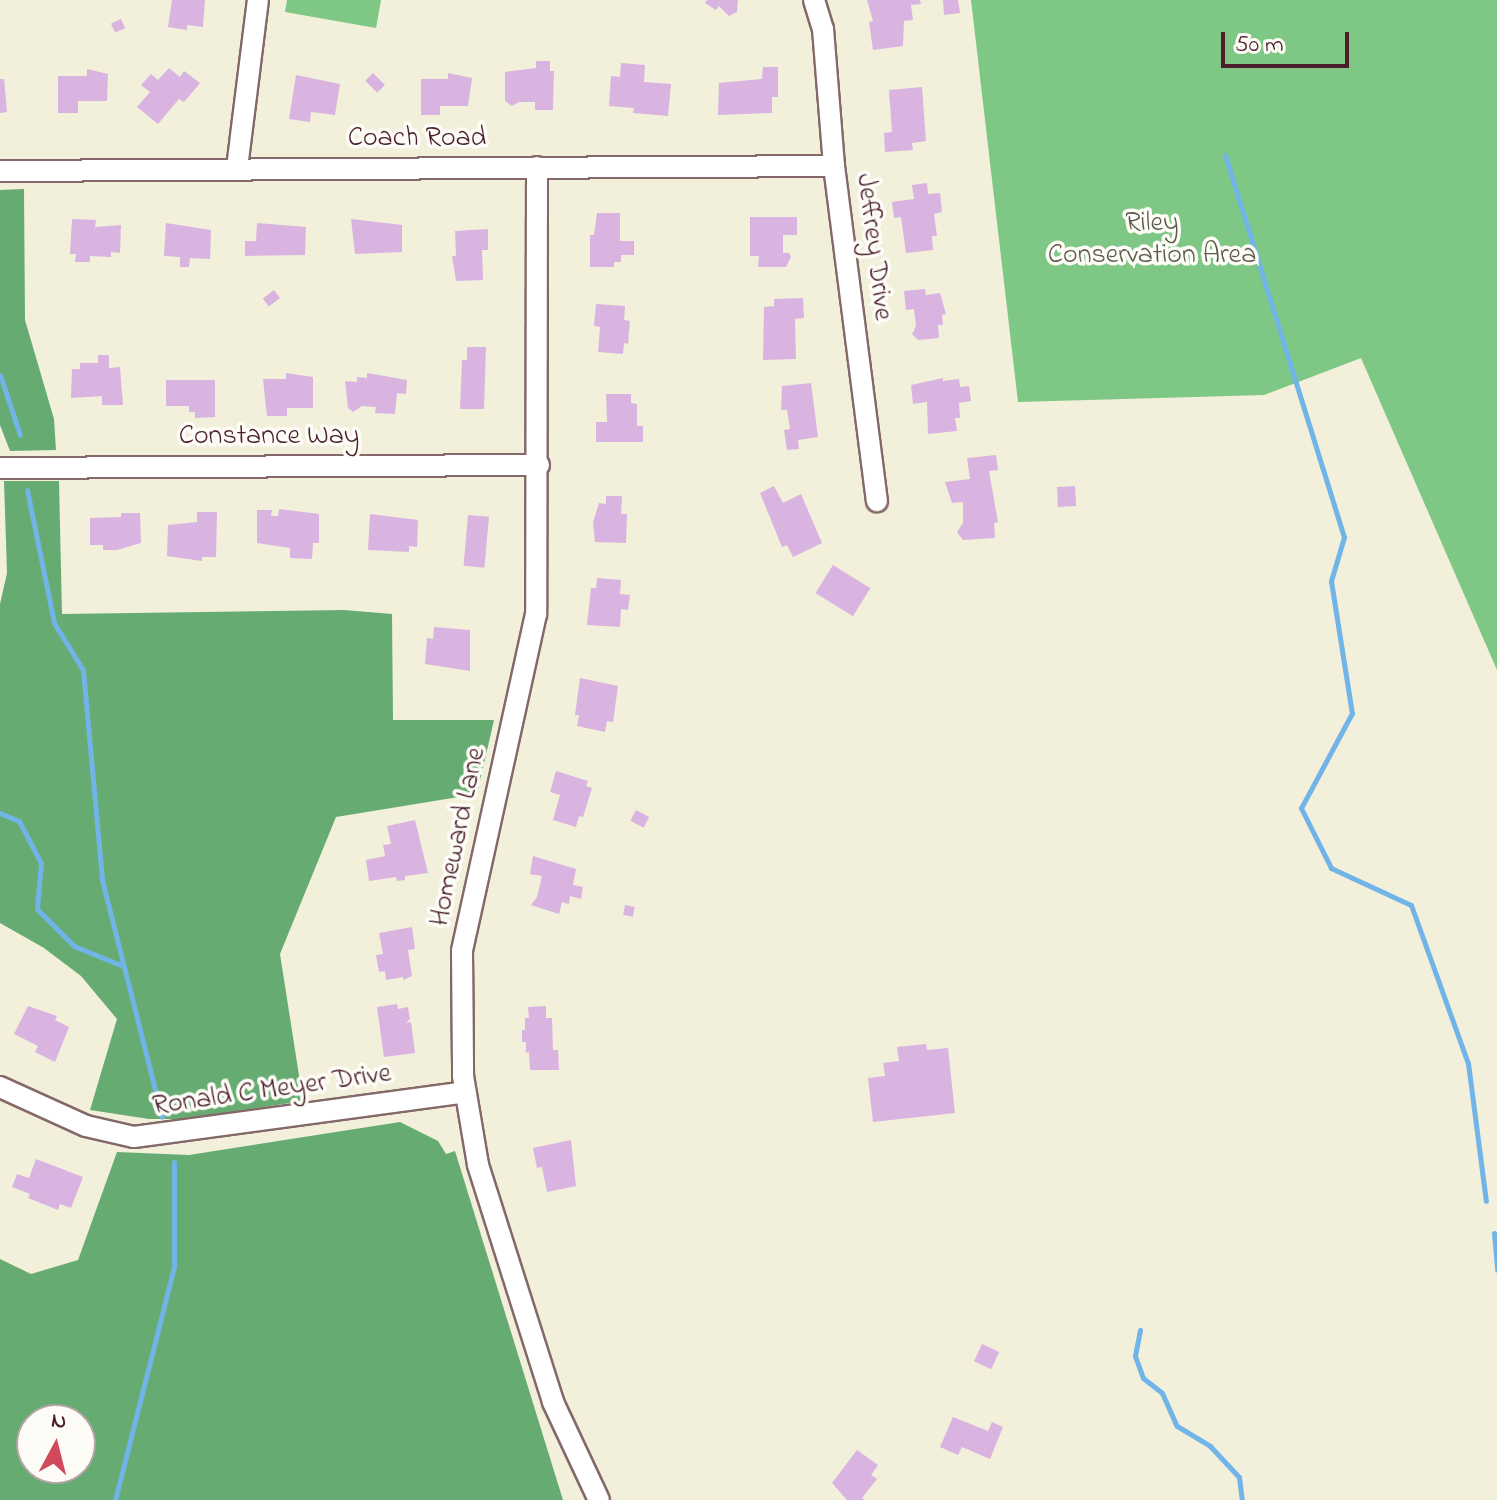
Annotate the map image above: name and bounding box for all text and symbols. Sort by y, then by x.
scale bar [1225,16,1353,66]
text: 50 m [1235,28,1284,63]
street label: Coach Road [348,122,486,156]
street label: Jeffrey Drive [847,172,899,322]
park label: Riley Conservation Area [1048,207,1256,273]
street label: Constance Way [179,420,359,454]
street label: Homeward Lane [424,745,494,929]
street label: Ronald C Meyer Drive [151,1058,393,1124]
north arrow [16,1404,96,1484]
text: N [49,1405,68,1439]

